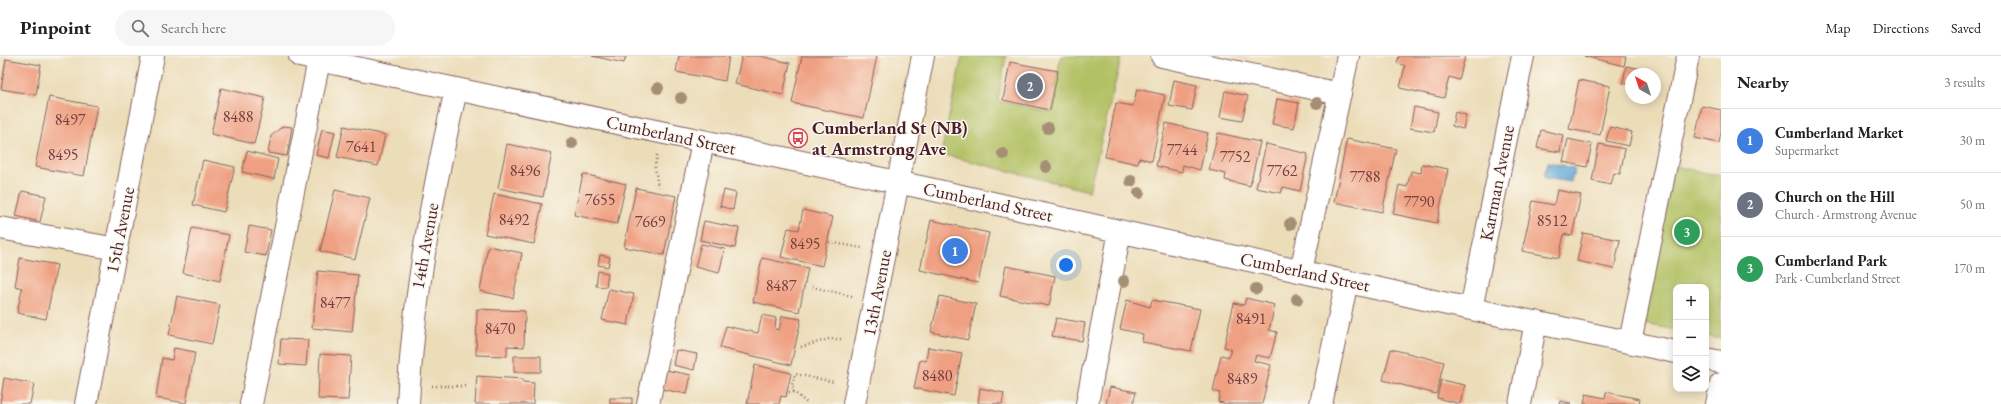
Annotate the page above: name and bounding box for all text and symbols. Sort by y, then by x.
search box [115,10,395,46]
text: Pinpoint [20,15,91,40]
icon: search [129,17,151,39]
text: Search here [161,18,226,37]
text: Map [1825,19,1851,37]
text: Directions [1873,19,1929,37]
text: Saved [1951,19,1981,37]
north arrow [1625,68,1661,104]
pin: 2 [1017,71,1043,101]
text: Nearby [1737,71,1789,93]
text: 3 results [1944,74,1985,91]
house number: 8488 [223,106,254,127]
house number: 8497 [55,109,86,130]
street label: Cumberland Street [604,110,738,160]
place label: Cumberland St (NB) at Armstrong Ave [812,116,968,160]
street label: Karrman Avenue [1474,123,1519,243]
text: Cumberland Market [1775,123,1903,142]
bus stop icon: Cumberland St (NB) at Armstrong Ave [787,127,809,149]
text: 1 [1747,132,1753,149]
text: 30 m [1960,132,1985,149]
house number: 7641 [346,136,376,157]
house number: 7744 [1167,139,1198,160]
text: Supermarket [1775,142,1839,159]
house number: 8495 [48,144,78,165]
house number: 7752 [1220,146,1251,167]
house number: 8496 [510,160,541,181]
house number: 7762 [1267,160,1298,181]
house number: 7788 [1350,166,1381,187]
street label: Cumberland Street [921,177,1055,227]
street label: 15th Avenue [100,185,139,275]
text: Church on the Hill [1775,187,1895,206]
house number: 7655 [585,189,615,210]
house number: 7790 [1404,191,1435,212]
text: 2 [1747,196,1753,213]
text: 50 m [1960,196,1985,213]
street label: 14th Avenue [406,201,443,291]
text: Church · Armstrong Avenue [1775,206,1917,223]
house number: 8492 [499,209,530,230]
house number: 8512 [1537,210,1568,231]
house number: 7669 [635,211,666,232]
pin: 3 [1674,217,1700,247]
house number: 8495 [790,233,820,254]
pin: 1 [942,236,968,266]
street label: Cumberland Street [1238,247,1372,297]
street label: 13th Avenue [857,248,896,338]
text: Cumberland Park [1775,251,1887,270]
your location [1056,255,1076,275]
text: 3 [1747,260,1753,277]
text: 170 m [1954,260,1985,277]
text: Park · Cumberland Street [1775,270,1900,287]
house number: 8487 [766,275,797,296]
map controls [1673,284,1709,392]
button: + [1673,284,1709,320]
house number: 8477 [320,292,351,313]
house number: 8491 [1236,308,1266,329]
house number: 8470 [485,318,516,339]
button: − [1673,320,1709,356]
button: layers [1673,356,1709,392]
house number: 8480 [922,365,953,386]
house number: 8489 [1227,368,1258,389]

